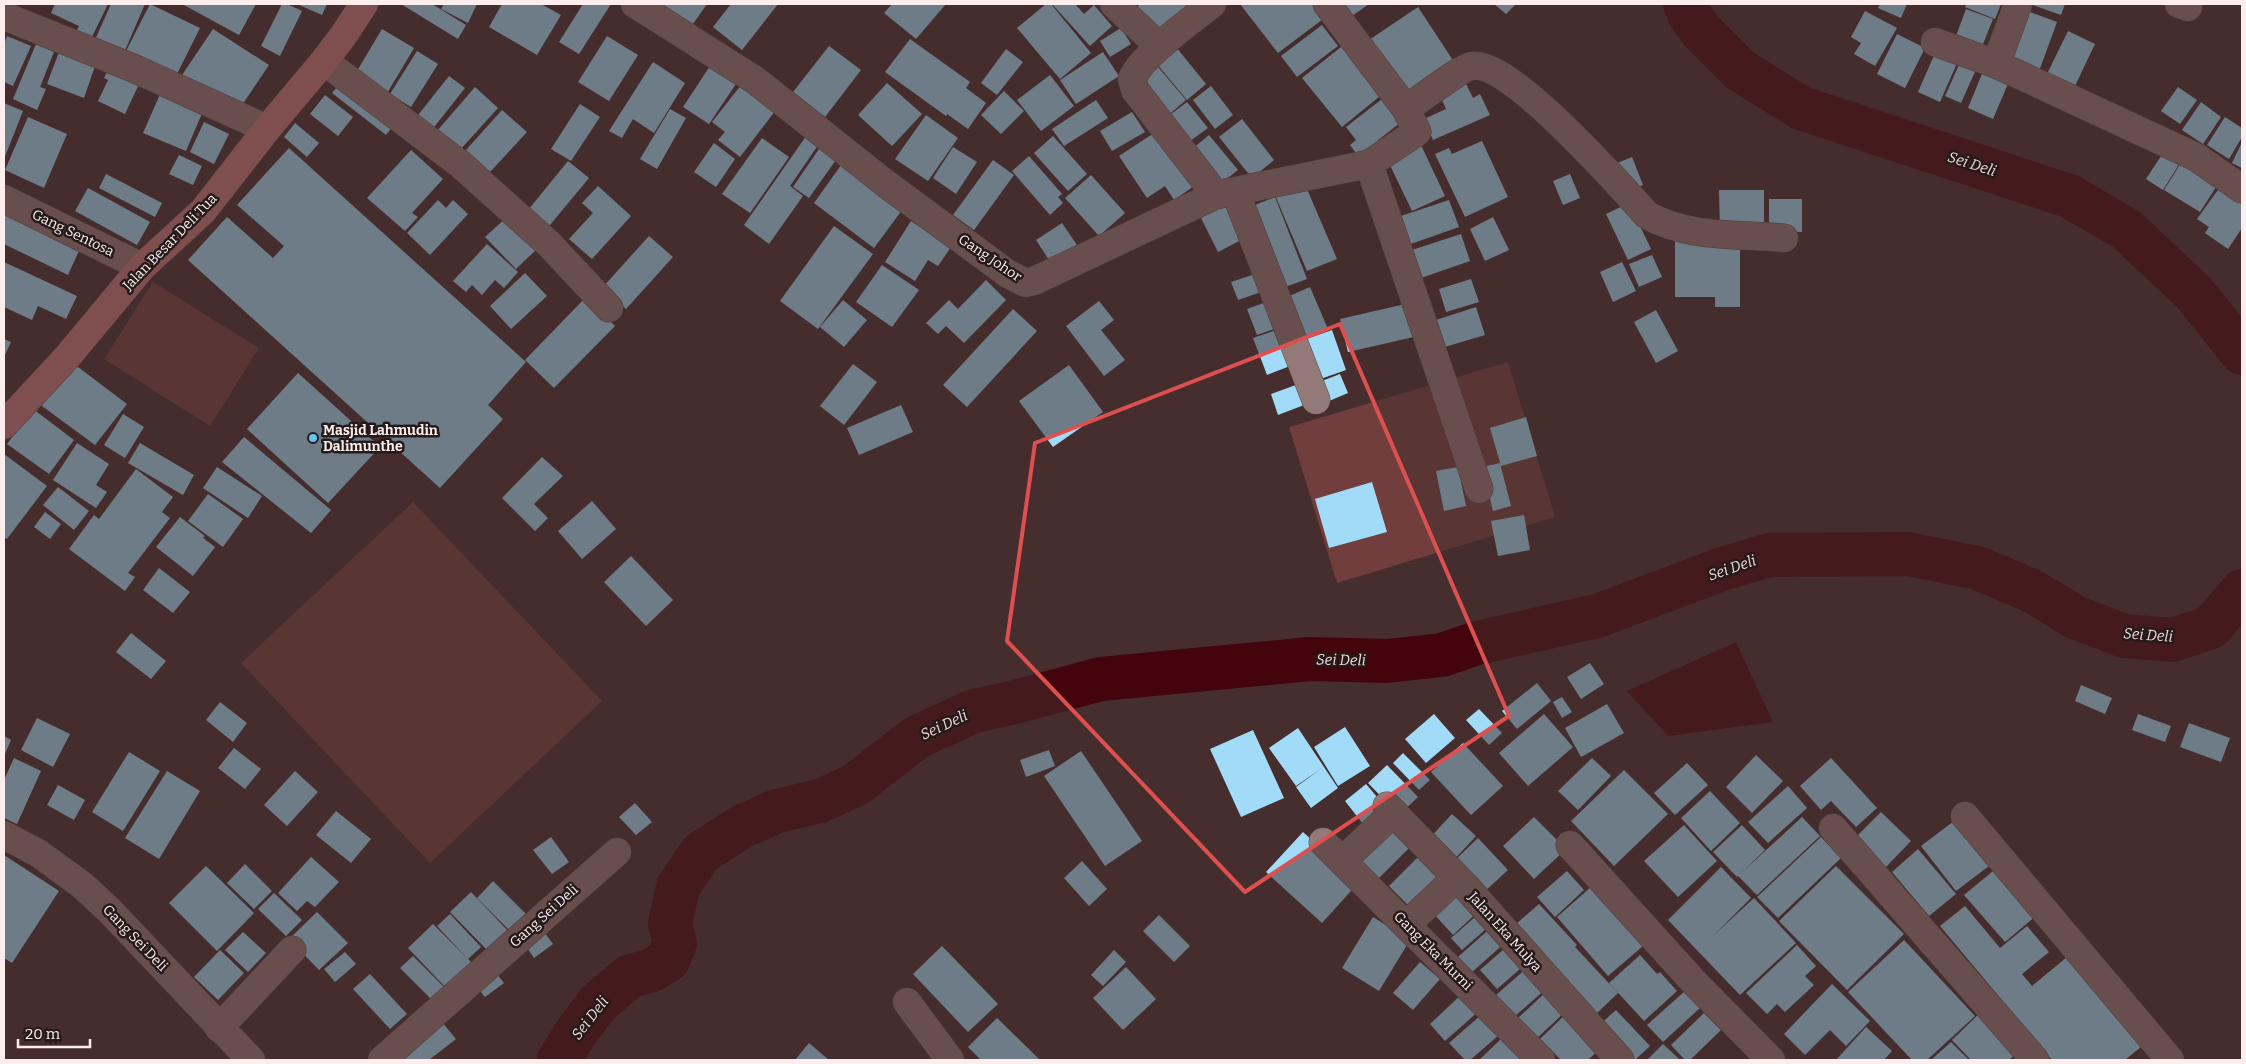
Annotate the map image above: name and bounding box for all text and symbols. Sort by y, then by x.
water label: Sei Deli [1946,148,1998,180]
street label: Jalan Besar Deli Tua [119,190,221,295]
street label: Gang Sentosa [29,206,117,260]
street label: Gang Johor [955,231,1025,285]
place label: Masjid Lahmudin Dalimunthe [323,422,438,455]
marker: Masjid Lahmudin Dalimunthe [307,432,319,444]
water label: Sei Deli [1706,551,1758,585]
water label: Sei Deli [2123,624,2173,646]
water label: Sei Deli [1316,651,1366,669]
water label: Sei Deli [918,706,970,744]
street label: Gang Sei Deli [506,881,582,951]
street label: Jalan Eka Mulya [1464,888,1546,976]
street label: Gang Sei Deli [99,901,171,975]
street label: Gang Eka Murni [1390,908,1476,994]
water label: Sei Deli [568,993,612,1043]
scale bar [18,1016,90,1048]
text: 20 m [25,1025,61,1043]

